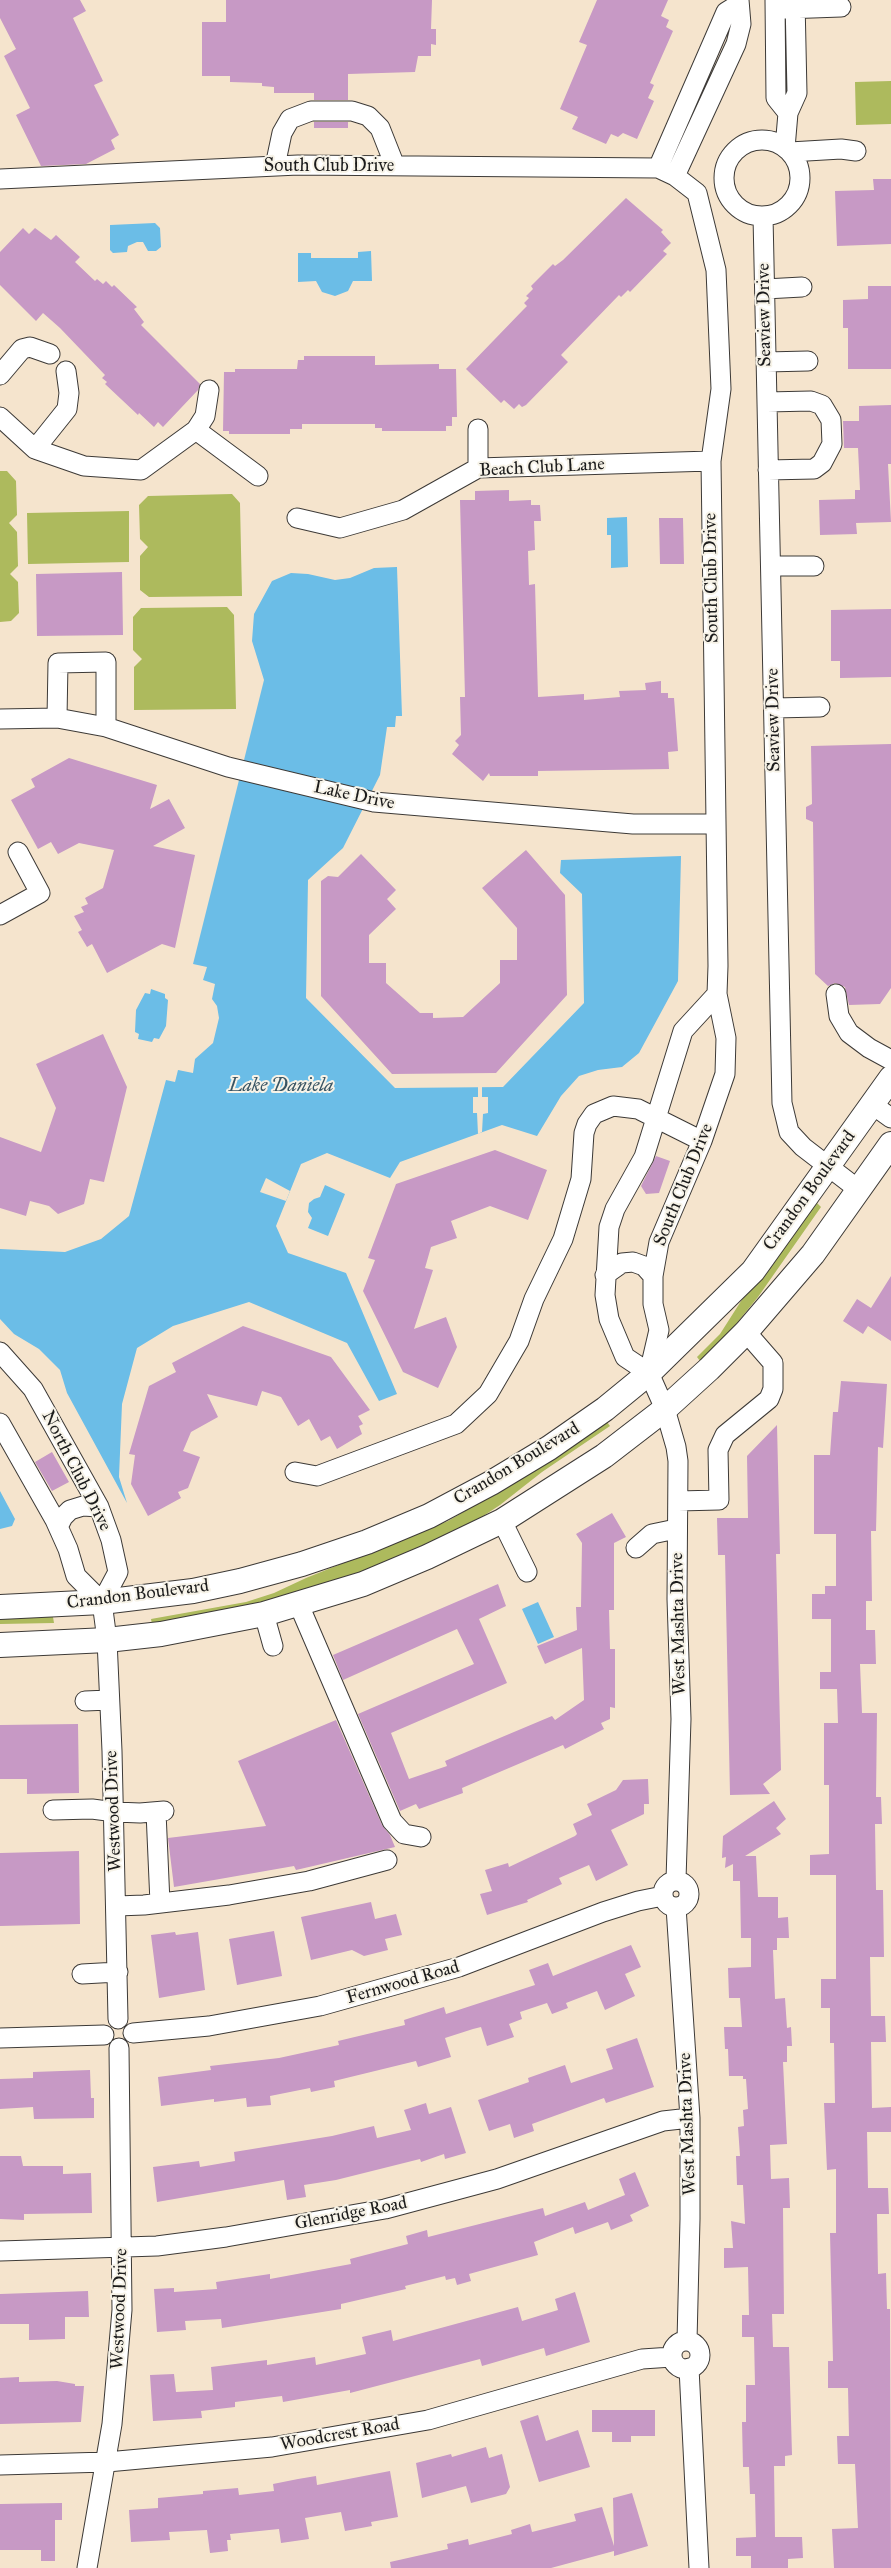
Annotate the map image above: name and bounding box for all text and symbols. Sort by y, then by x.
street label: South Club Drive [264,156,394,178]
street label: Seaview Drive [753,263,777,367]
street label: Beach Club Lane [479,454,605,482]
street label: South Club Drive [700,513,724,643]
street label: Seaview Drive [762,668,786,772]
street label: Lake Drive [312,777,396,815]
water label: Lake Daniela [229,1075,333,1097]
street label: South Club Drive [650,1121,718,1249]
street label: Crandon Boulevard [759,1127,861,1255]
street label: North Club Drive [36,1407,116,1535]
street label: Crandon Boulevard [450,1418,584,1510]
street label: West Mashta Drive [667,1552,691,1696]
street label: Crandon Boulevard [66,1576,210,1614]
street label: Westwood Drive [101,1750,127,1872]
street label: Fernwood Road [344,1957,462,2009]
street label: West Mashta Drive [675,2052,701,2196]
street label: Glenridge Road [293,2193,409,2235]
street label: Westwood Drive [107,2248,133,2370]
street label: Woodcrest Road [279,2414,401,2456]

